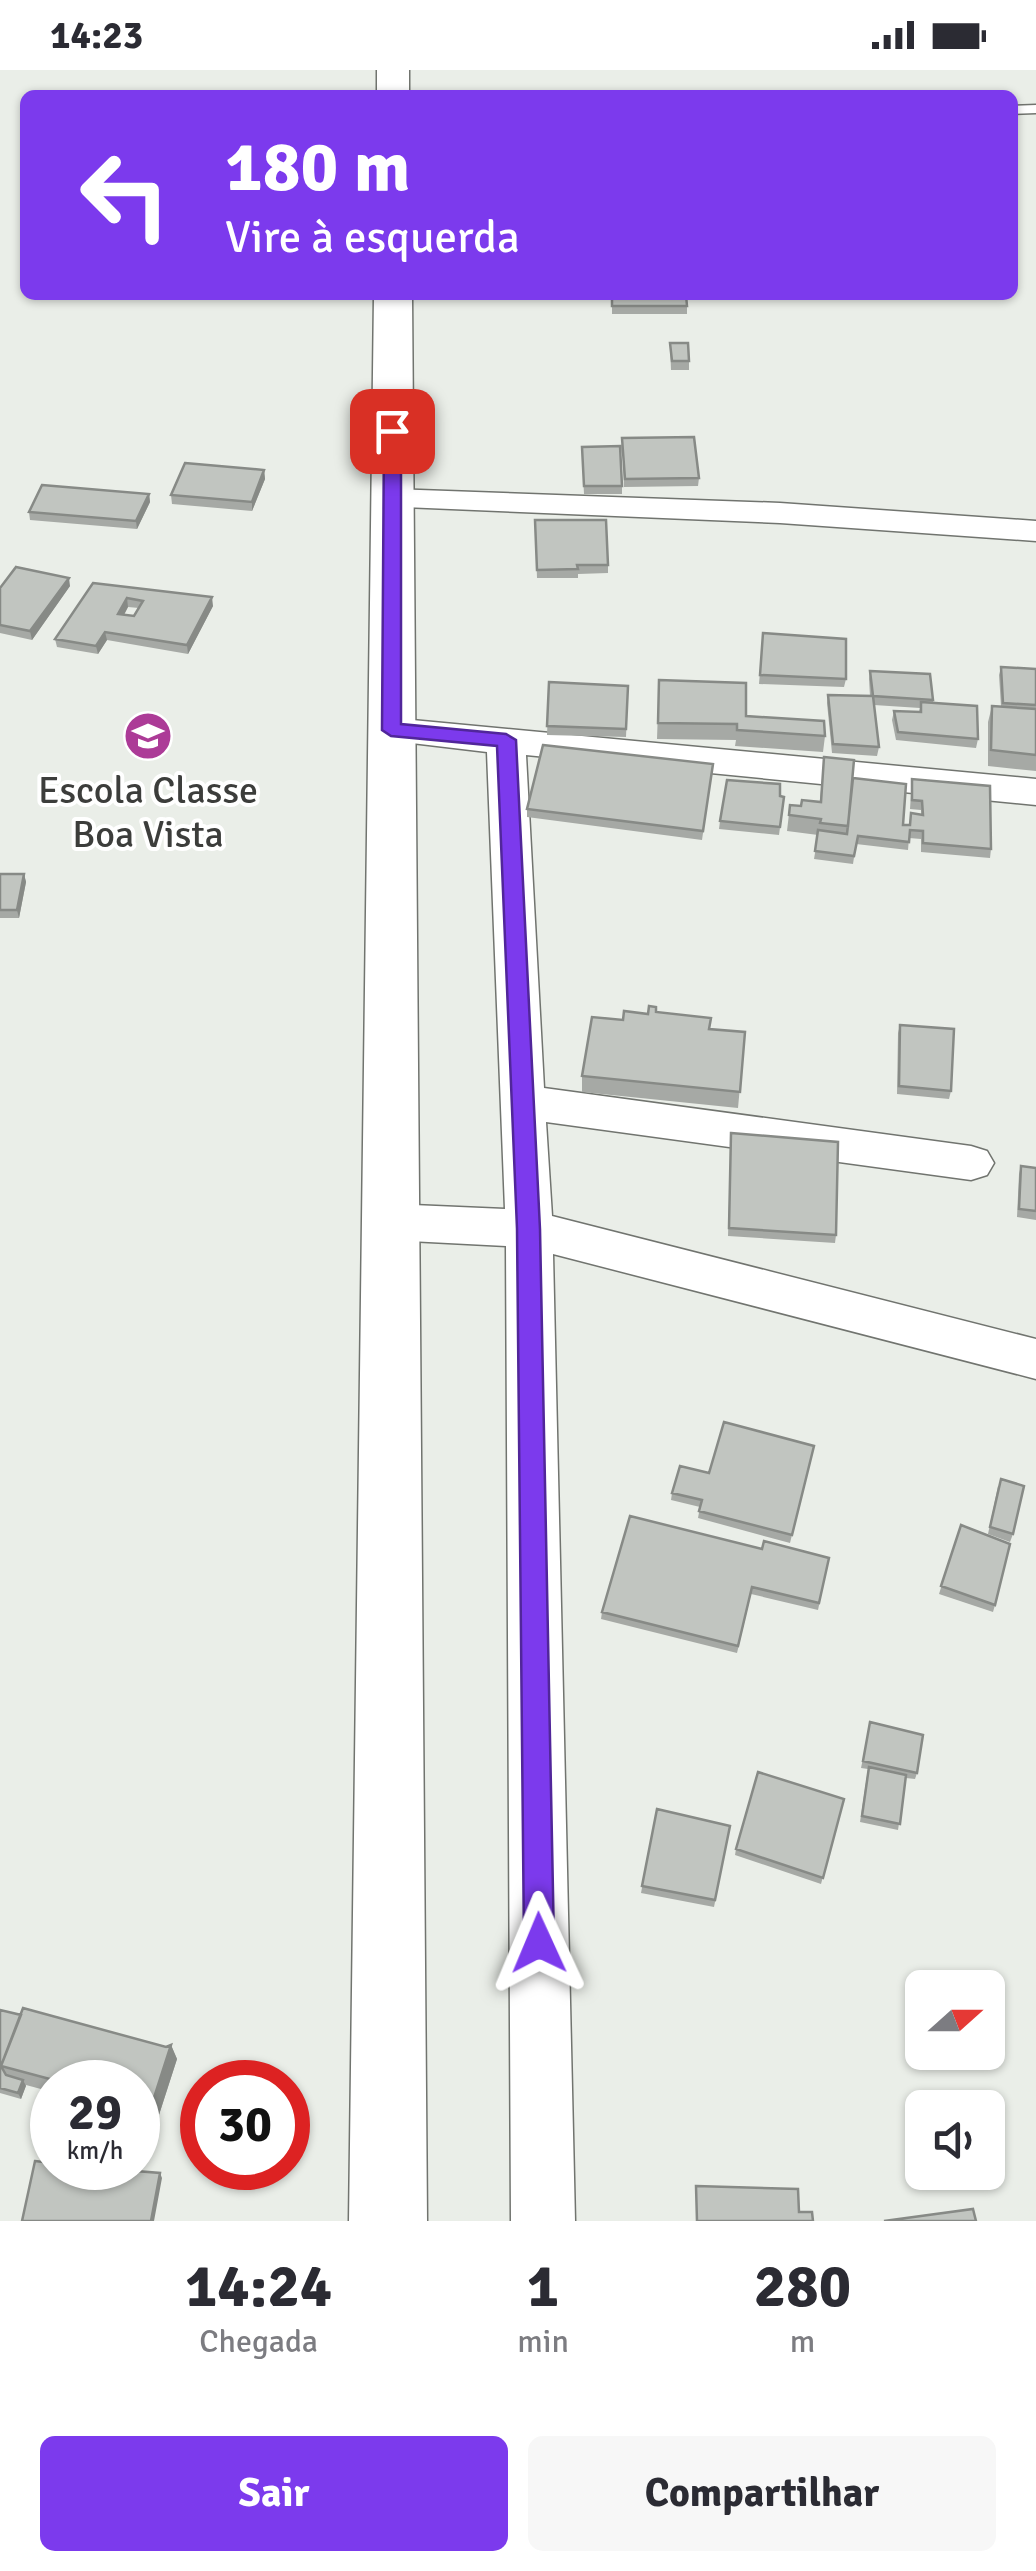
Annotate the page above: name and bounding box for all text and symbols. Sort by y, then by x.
text: 14:23 [50,12,143,59]
text: 180 m [225,124,410,210]
icon: left [60,130,190,260]
text: Vire à esquerda [225,210,520,265]
pin [350,389,435,474]
icon: arrive [365,404,420,459]
school or university icon: Escola Classe Boa Vista [122,710,174,762]
place label: Escola Classe Boa Vista [38,767,258,858]
position arrow [487,1891,591,1995]
north arrow [905,1970,1005,2070]
map controls [905,1970,1005,2190]
speed limit sign: 30 [180,2060,310,2190]
text: 29 [68,2082,122,2144]
button: sound [905,2090,1005,2190]
text: km/h [67,2135,123,2166]
text: 14:24 [185,2250,332,2324]
text: 1 [527,2250,559,2324]
text: 280 [754,2250,851,2324]
text: Chegada [199,2322,318,2361]
text: min [517,2322,569,2361]
text: m [790,2322,815,2361]
button: Sair [40,2436,508,2551]
button: Compartilhar [528,2436,996,2551]

